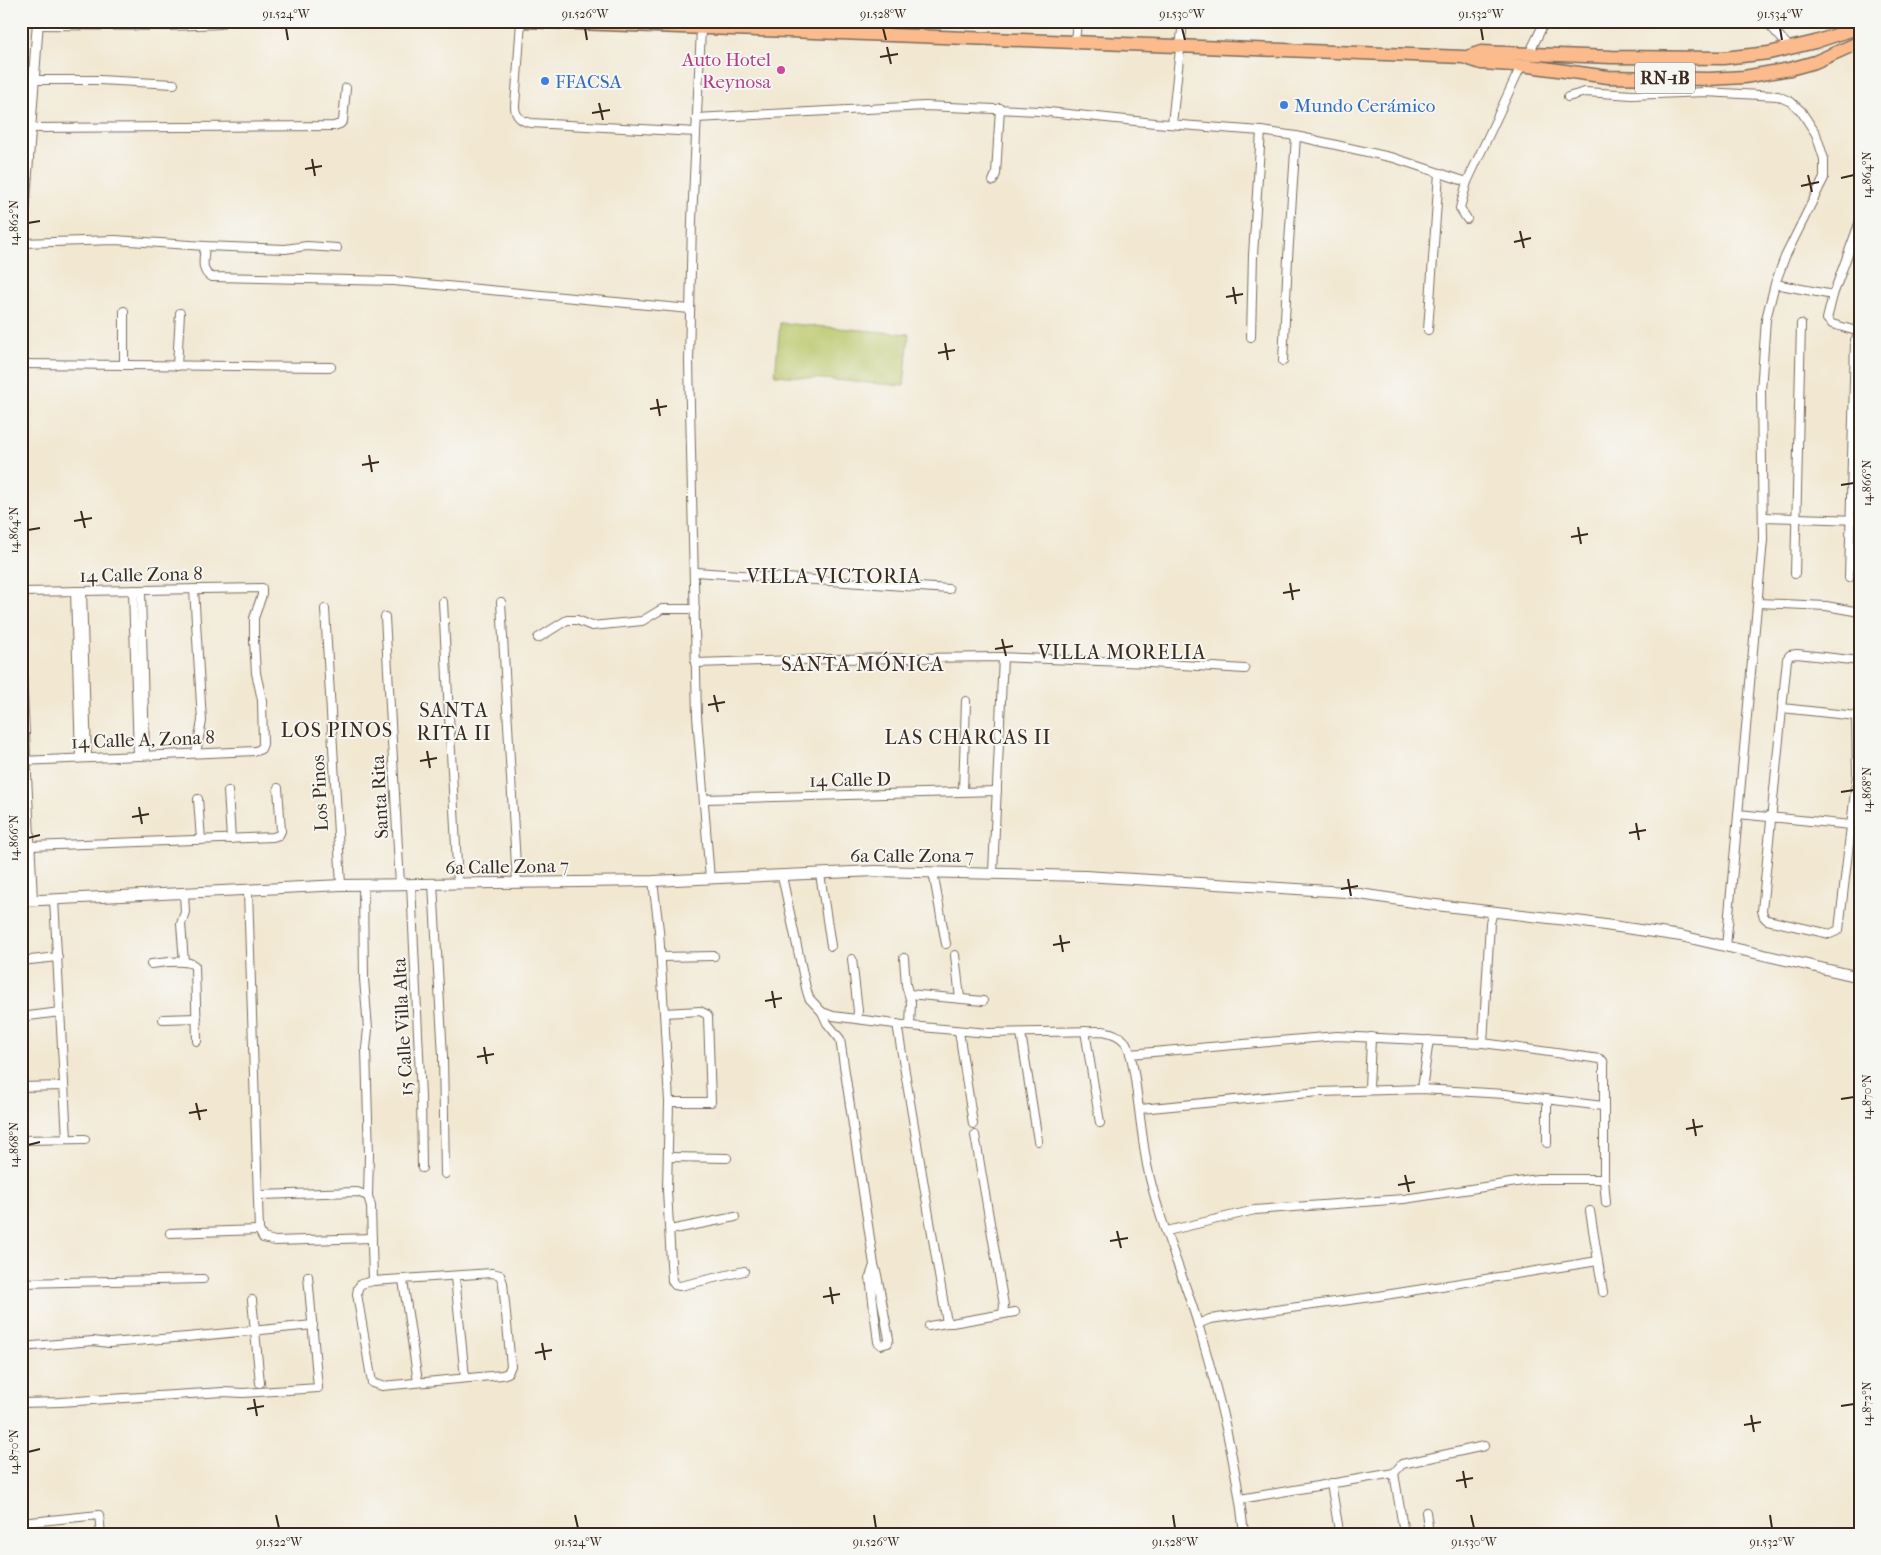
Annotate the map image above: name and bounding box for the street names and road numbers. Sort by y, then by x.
road number: RN-1B [1635,62,1695,94]
street label: 14 Calle Zona 8 [79,563,203,587]
street label: 14 Calle A, Zona 8 [71,726,215,754]
street label: Los Pinos [307,754,333,832]
street label: Santa Rita [367,754,393,839]
street label: 14 Calle D [809,768,891,792]
street label: 6a Calle Zona 7 [850,845,974,867]
street label: 6a Calle Zona 7 [445,855,569,879]
street label: 15 Calle Villa Alta [388,957,418,1097]

